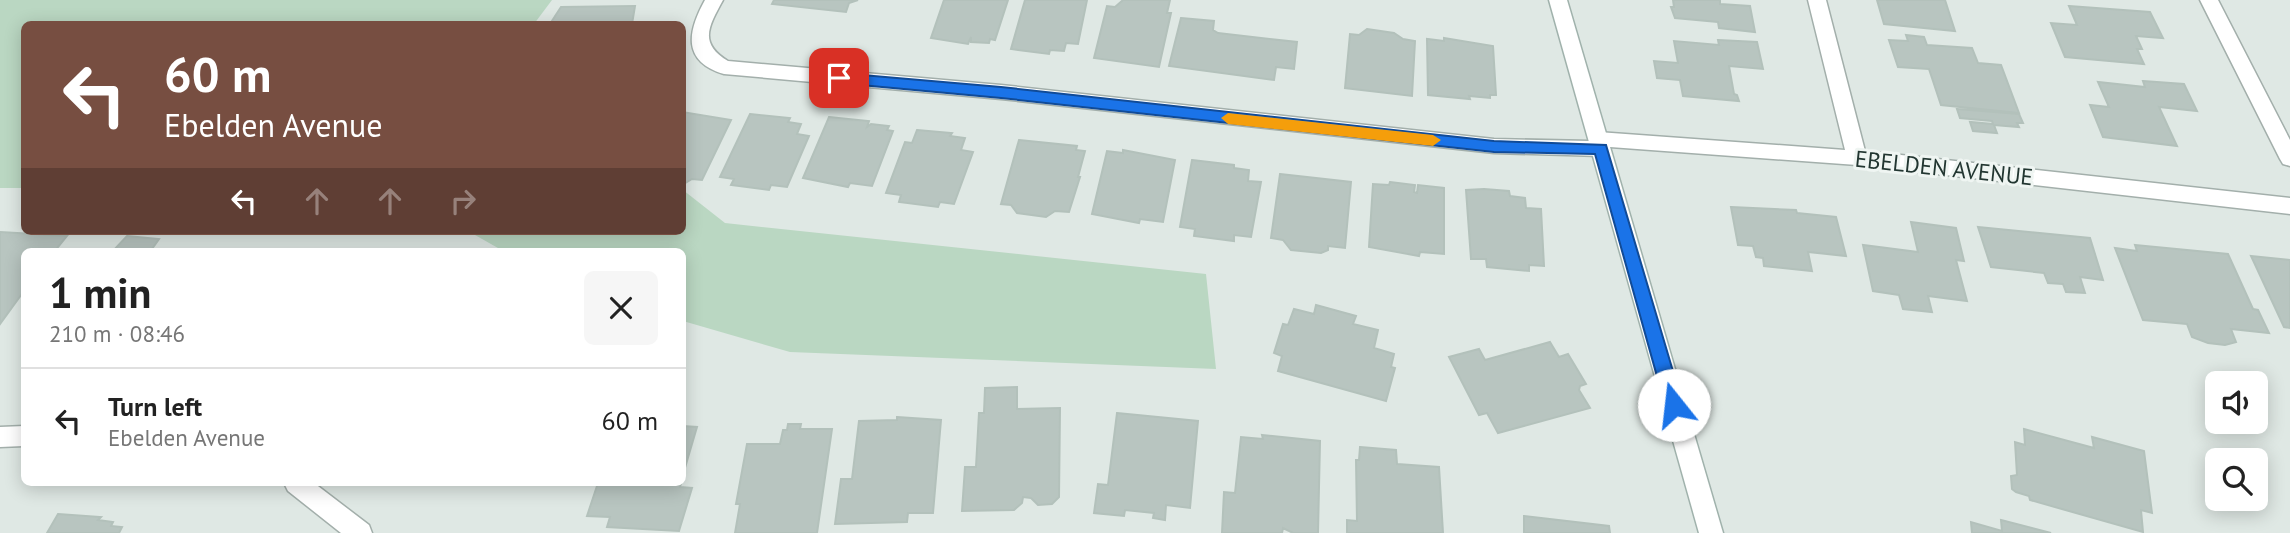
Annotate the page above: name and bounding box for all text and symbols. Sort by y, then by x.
text: 60 m [164,42,271,106]
pin [809,48,869,108]
icon: left [49,49,140,140]
icon: arrive [820,59,858,97]
text: Ebelden Avenue [164,104,382,146]
street label: EBELDEN AVENUE [1854,144,2035,191]
icon: left [225,182,263,220]
icon: ahead [298,182,336,220]
icon: ahead [371,182,409,220]
icon: right [444,182,482,220]
text: 1 min [49,265,151,320]
button: close [584,271,658,345]
text: 210 m · 08:46 [49,319,185,348]
position arrow [1637,368,1711,442]
map controls [2205,371,2268,511]
button: sound [2205,371,2268,434]
text: Turn left [108,390,202,423]
icon: left [49,402,87,440]
text: 60 m [602,404,658,437]
text: Ebelden Avenue [108,423,265,452]
button: search [2205,448,2268,511]

